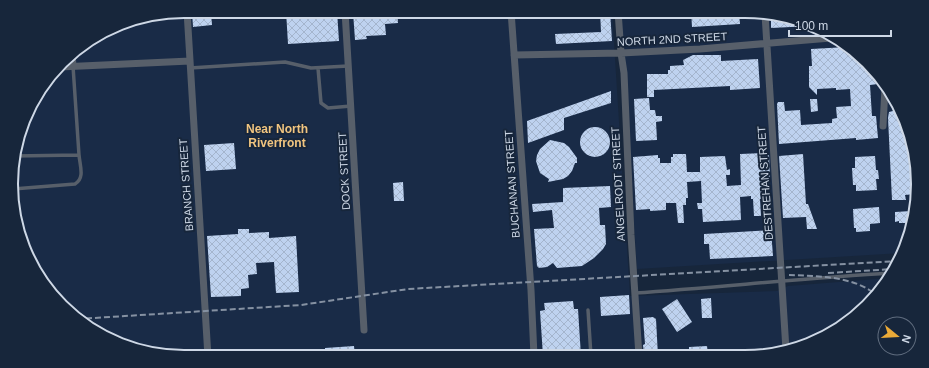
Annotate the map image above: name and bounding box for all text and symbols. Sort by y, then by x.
scale bar [789,12,891,38]
text: 100 m [795,19,828,33]
street label: NORTH 2ND STREET [617,30,728,48]
district label: Near North Riverfront [246,122,308,150]
street label: DESTREHAN STREET [755,125,775,240]
street label: ANGELRODT STREET [609,126,627,242]
street label: BUCHANAN STREET [502,129,522,238]
street label: DOCK STREET [336,131,352,210]
street label: BRANCH STREET [177,138,195,232]
north arrow [877,316,917,356]
text: N [900,333,913,345]

